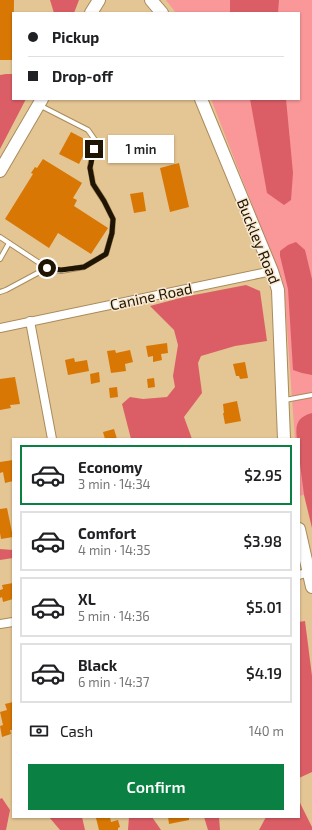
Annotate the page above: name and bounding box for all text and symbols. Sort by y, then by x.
text: Pickup [52,28,99,46]
text: Drop-off [52,67,113,85]
callout: 1 min [108,135,174,163]
route end [85,140,103,158]
text: 1 min [126,141,156,157]
street label: Buckley Road [234,196,284,286]
route start [38,259,56,277]
street label: Canine Road [108,278,194,314]
icon: car [30,457,66,493]
text: Economy [78,458,143,476]
text: $2.95 [244,466,282,484]
text: 3 min · 14:34 [78,476,151,492]
icon: car [30,523,66,559]
text: Comfort [78,524,136,542]
text: $3.98 [243,532,282,550]
text: 4 min · 14:35 [78,542,150,558]
icon: car [30,589,66,625]
text: XL [78,590,96,608]
text: $5.01 [246,598,282,616]
text: 5 min · 14:36 [78,608,150,624]
icon: car [30,655,66,691]
text: Black [78,656,117,674]
text: $4.19 [246,664,282,682]
text: 6 min · 14:37 [78,674,150,690]
icon: cash [28,720,50,742]
text: Cash [60,722,93,740]
text: 140 m [249,723,284,739]
button: Confirm [28,764,284,810]

